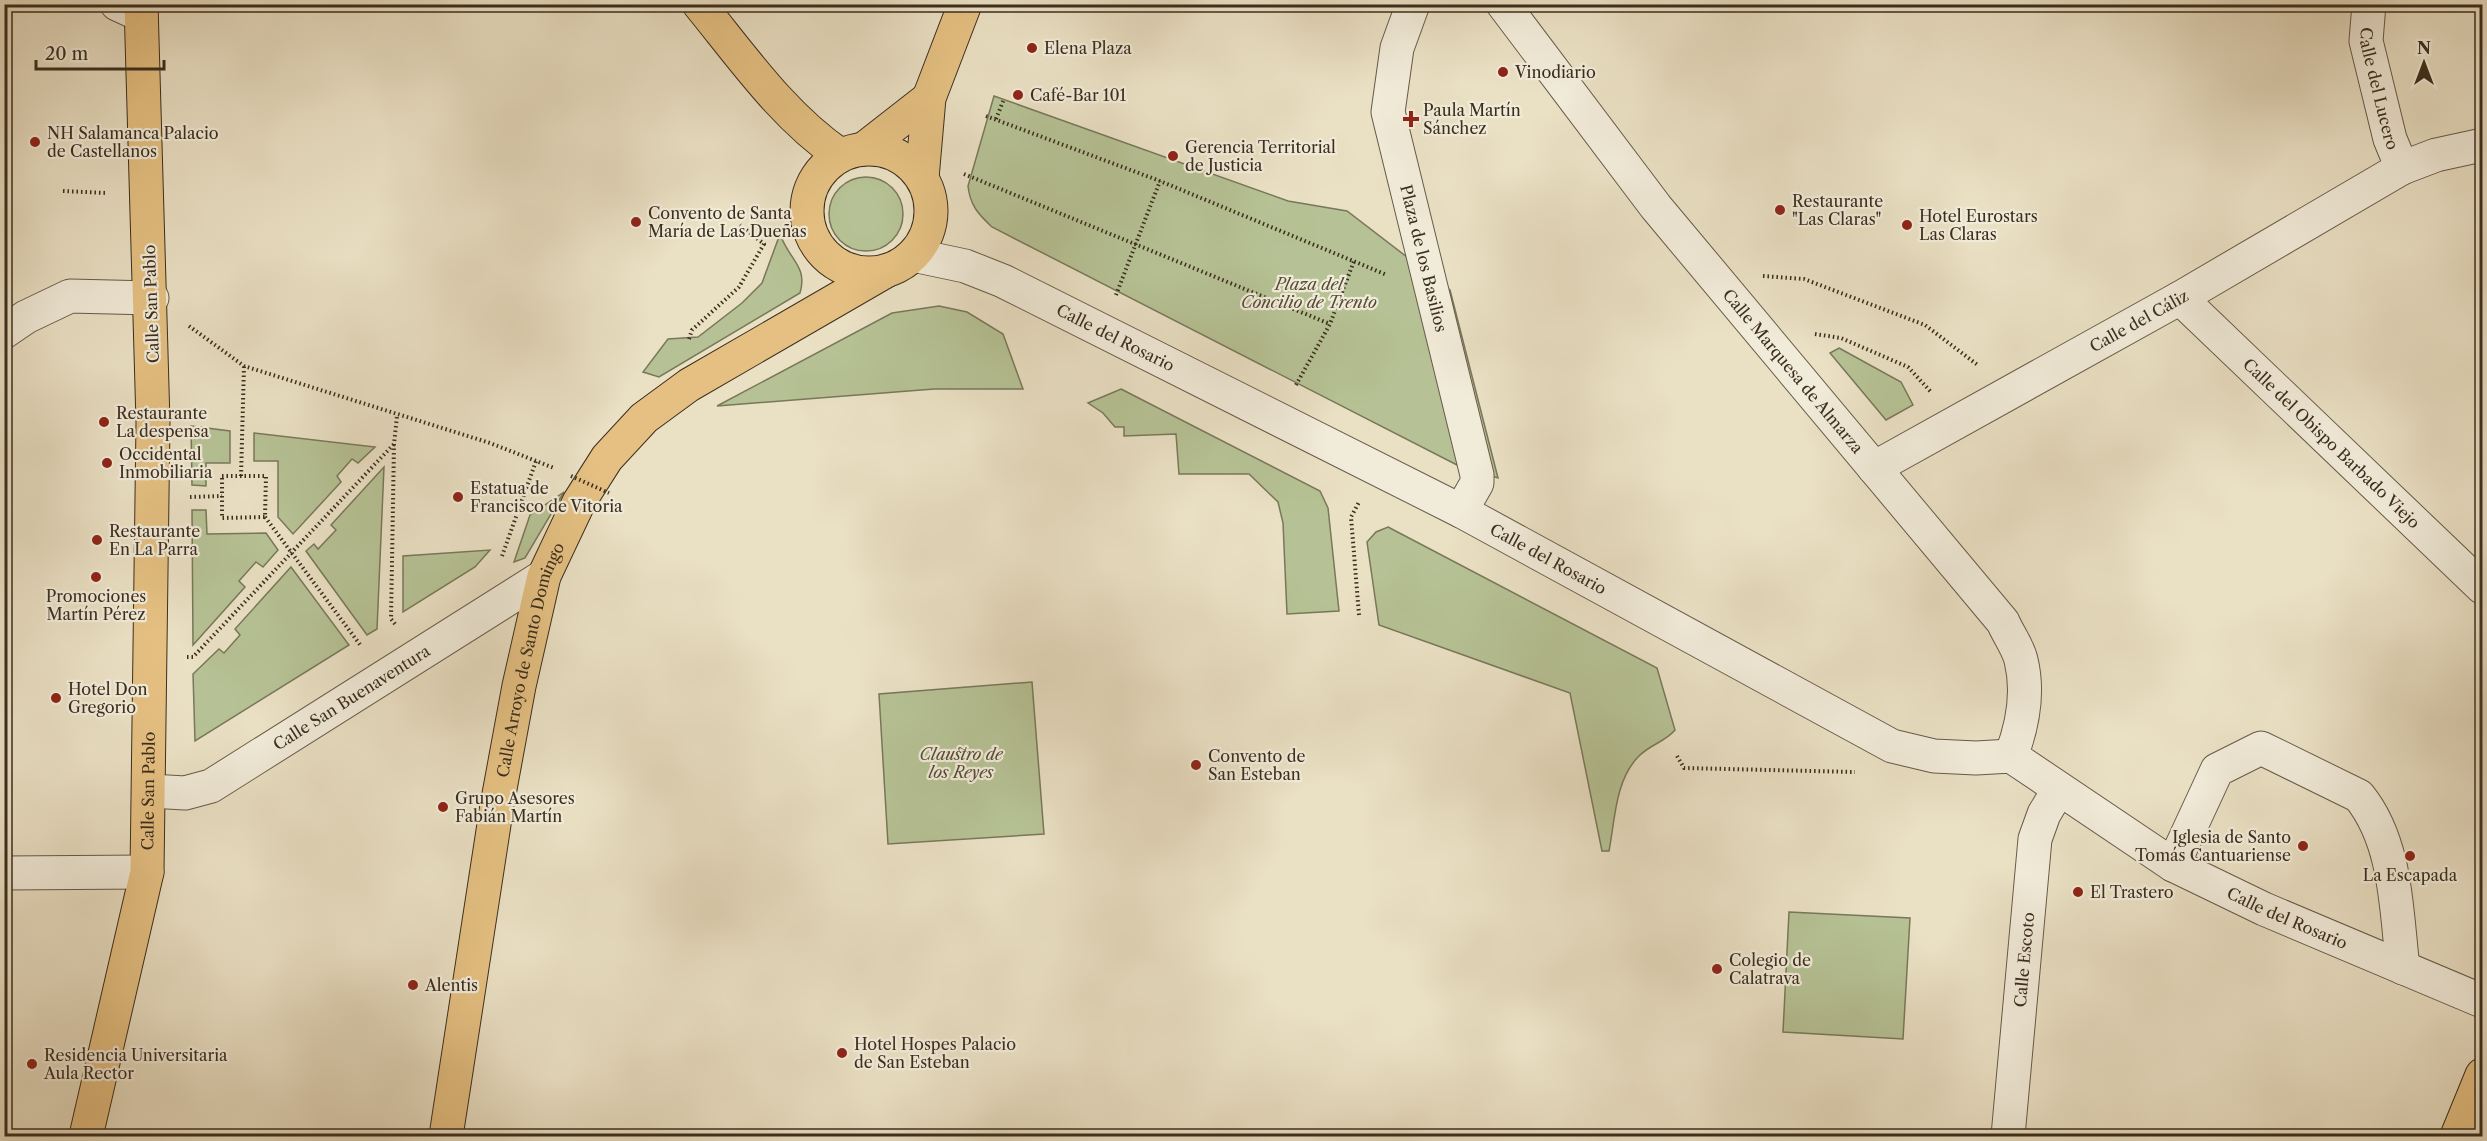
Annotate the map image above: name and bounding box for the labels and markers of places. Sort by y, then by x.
place label: Elena Plaza [1044,38,1132,58]
marker: Elena Plaza [1025,41,1039,55]
place label: Vinodiario [1514,62,1596,82]
marker: Vinodiario [1496,65,1510,79]
place label: Café-Bar 101 [1030,85,1127,105]
marker: Café-Bar 101 [1011,88,1025,102]
place label: Paula Martín Sánchez [1423,100,1521,138]
marker: Paula Martín Sánchez [1404,112,1418,126]
place label: NH Salamanca Palacio de Castellanos [47,123,219,161]
marker: NH Salamanca Palacio de Castellanos [28,135,42,149]
place label: Gerencia Territorial de Justicia [1185,137,1336,175]
marker: Gerencia Territorial de Justicia [1166,149,1180,163]
place label: Restaurante "Las Claras" [1792,191,1883,229]
place label: Convento de Santa María de Las Dueñas [648,203,807,241]
marker: Restaurante "Las Claras" [1773,203,1787,217]
place label: Hotel Eurostars Las Claras [1919,206,2038,244]
marker: Convento de Santa María de Las Dueñas [629,215,643,229]
marker: Hotel Eurostars Las Claras [1900,218,1914,232]
place label: Restaurante La despensa [116,403,209,441]
marker: Restaurante La despensa [97,415,111,429]
place label: Occidental Inmobiliaria [119,444,213,482]
marker: Occidental Inmobiliaria [100,456,114,470]
place label: Estatua de Francisco de Vitoria [470,478,623,516]
marker: Estatua de Francisco de Vitoria [451,490,465,504]
place label: Restaurante En La Parra [109,521,200,559]
marker: Restaurante En La Parra [90,533,104,547]
marker: Promociones Martín Pérez [89,570,103,584]
place label: Promociones Martín Pérez [46,586,146,624]
place label: Hotel Don Gregorio [68,679,148,717]
marker: Hotel Don Gregorio [49,691,63,705]
place label: Convento de San Esteban [1208,746,1305,784]
marker: Convento de San Esteban [1189,758,1203,772]
place label: Grupo Asesores Fabián Martín [455,788,575,826]
marker: Grupo Asesores Fabián Martín [436,800,450,814]
place label: Iglesia de Santo Tomás Cantuariense [2135,827,2291,865]
marker: Iglesia de Santo Tomás Cantuariense [2296,839,2310,853]
marker: La Escapada [2403,849,2417,863]
place label: La Escapada [2363,865,2458,885]
place label: El Trastero [2090,882,2174,902]
marker: El Trastero [2071,885,2085,899]
place label: Colegio de Calatrava [1729,950,1811,988]
marker: Colegio de Calatrava [1710,962,1724,976]
place label: Alentis [424,975,478,995]
marker: Alentis [406,978,420,992]
place label: Hotel Hospes Palacio de San Esteban [854,1034,1016,1072]
place label: Residencia Universitaria Aula Rector [43,1045,228,1083]
marker: Hotel Hospes Palacio de San Esteban [835,1046,849,1060]
marker: Residencia Universitaria Aula Rector [25,1057,39,1071]

